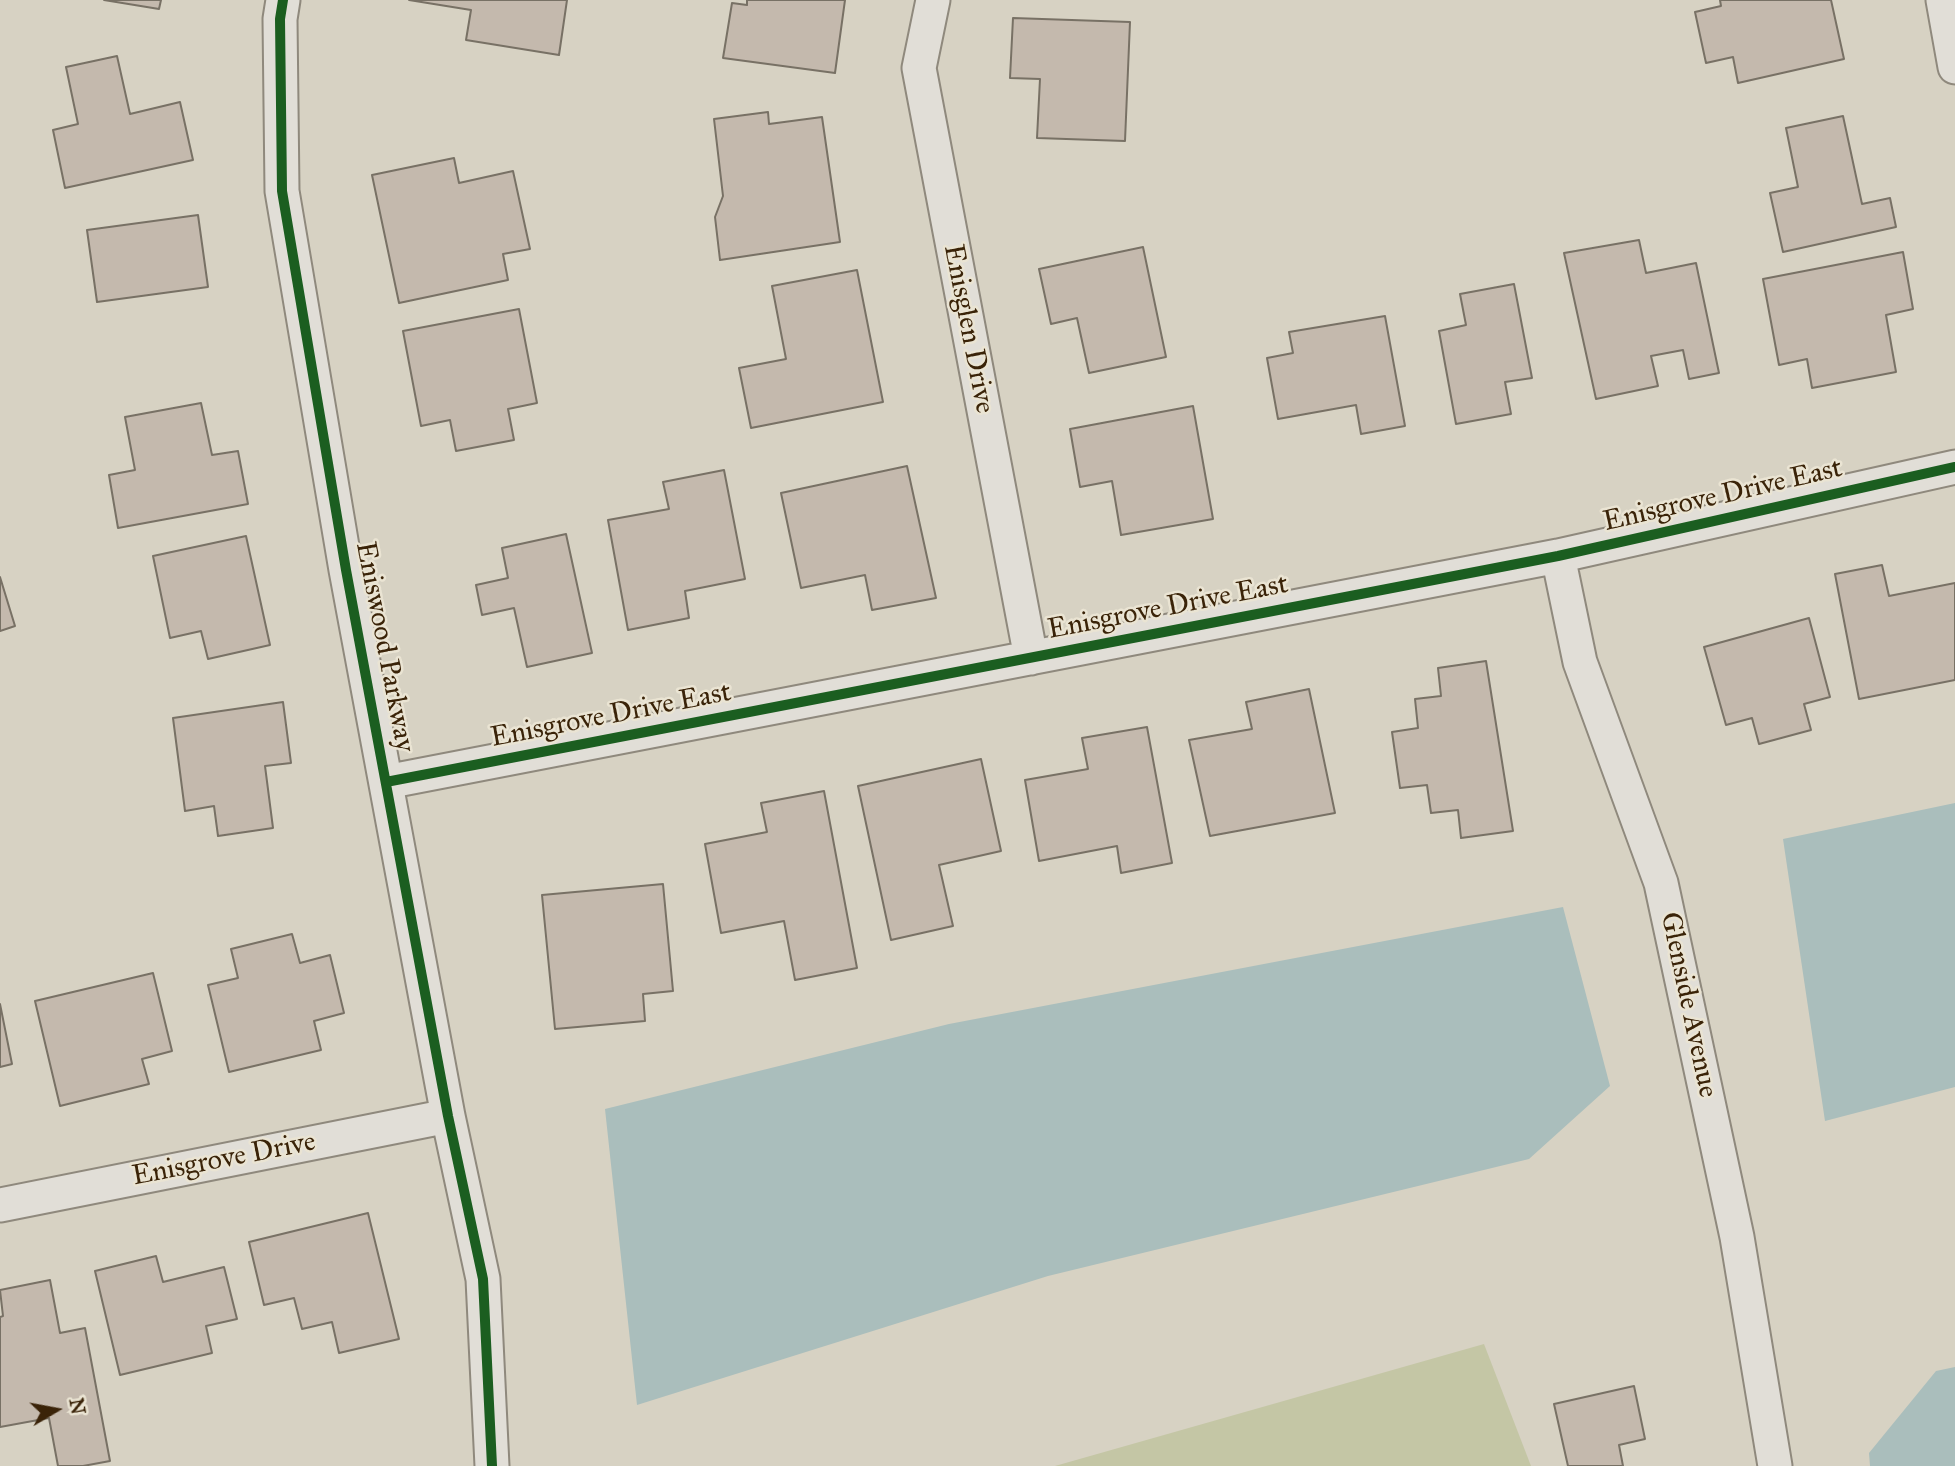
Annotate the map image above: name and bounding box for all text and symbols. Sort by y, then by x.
street label: Enisglen Drive [935,242,1001,416]
street label: Enisgrove Drive East [1600,452,1846,540]
street label: Eniswood Parkway [347,539,421,755]
street label: Enisgrove Drive East [1045,568,1291,648]
street label: Enisgrove Drive East [488,676,734,756]
street label: Glenside Avenue [1652,909,1724,1101]
street label: Enisgrove Drive [129,1126,319,1194]
north arrow [21,1375,91,1445]
text: N [64,1396,90,1416]

